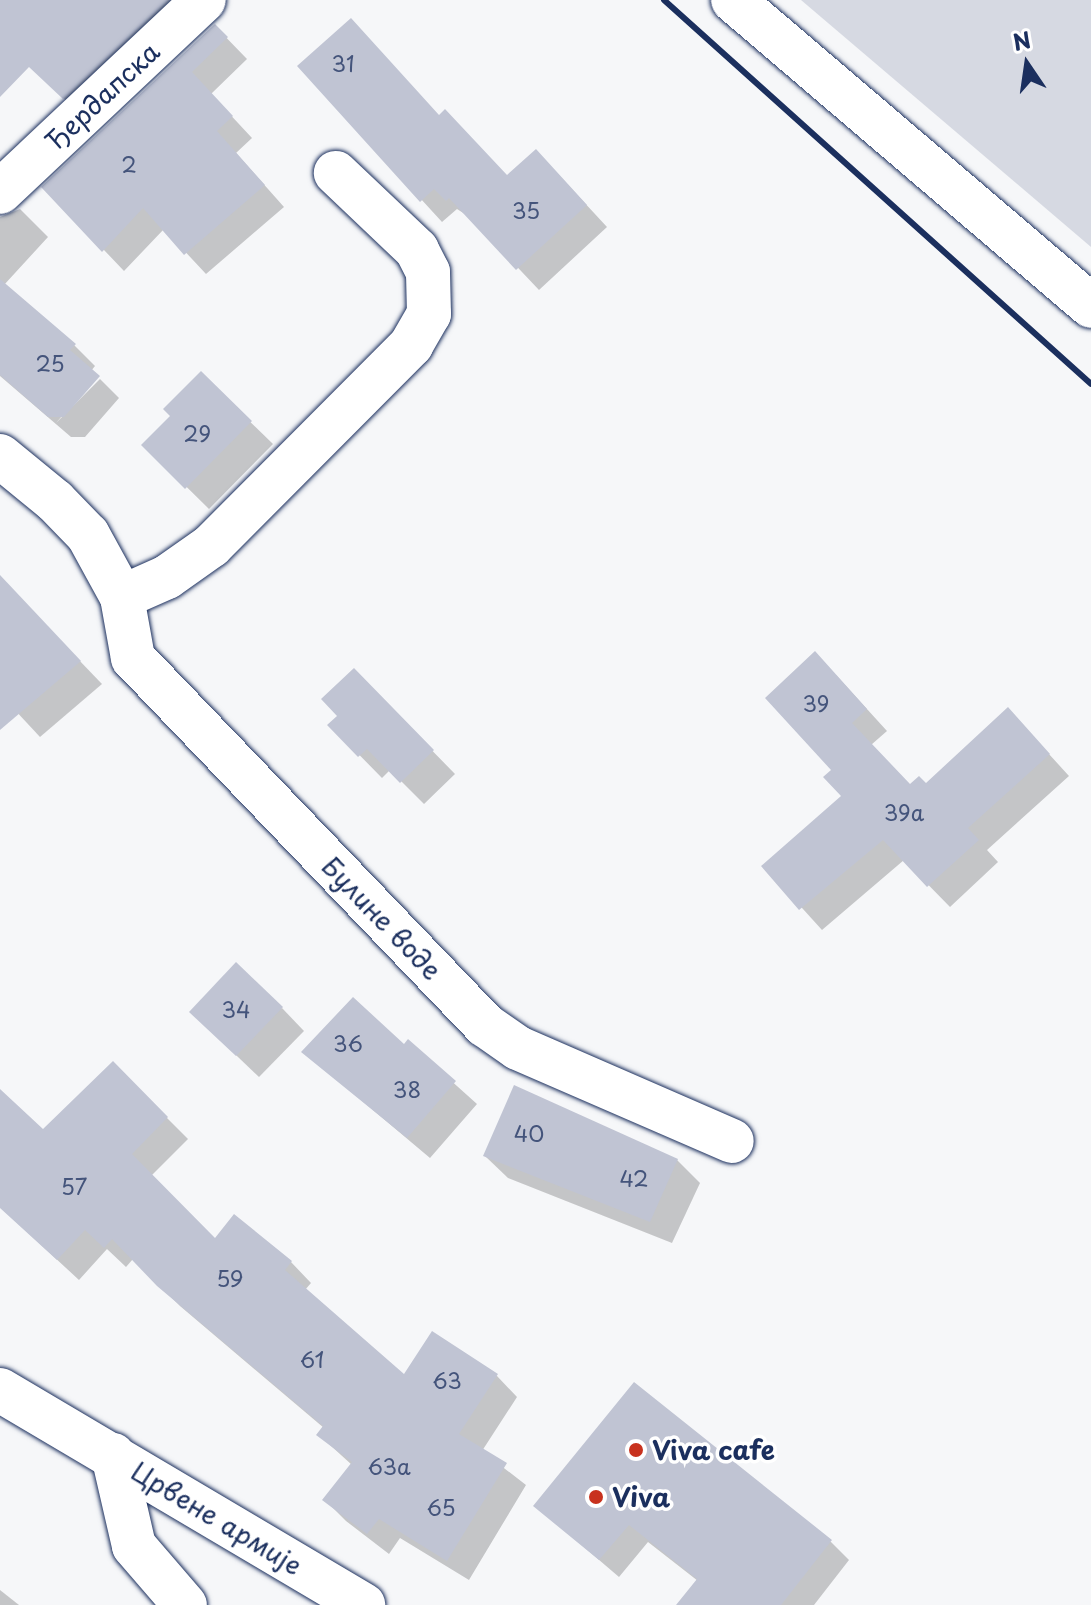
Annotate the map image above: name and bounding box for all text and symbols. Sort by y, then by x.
text: N [1009,22,1034,58]
north arrow [987,24,1067,104]
street label: Ђердапска [39,36,165,156]
house number: 31 [331,50,355,76]
house number: 2 [121,151,137,177]
house number: 35 [512,197,540,223]
house number: 25 [35,350,65,376]
house number: 29 [183,420,211,446]
house number: 39 [803,690,829,716]
house number: 39a [884,799,924,825]
street label: Булине воде [316,850,448,986]
house number: 34 [221,996,251,1022]
house number: 36 [333,1030,363,1056]
house number: 38 [393,1076,421,1102]
house number: 40 [514,1120,544,1146]
house number: 42 [619,1165,649,1191]
house number: 57 [61,1173,87,1199]
house number: 59 [216,1265,244,1291]
house number: 61 [300,1346,324,1372]
house number: 63 [432,1367,462,1393]
place label: Viva cafe [652,1434,776,1466]
marker: Viva cafe [627,1441,645,1459]
house number: 63a [367,1453,411,1479]
street label: Црвене армије [126,1455,308,1581]
place label: Viva [612,1481,670,1513]
marker: Viva [587,1488,605,1506]
house number: 65 [426,1494,456,1520]

